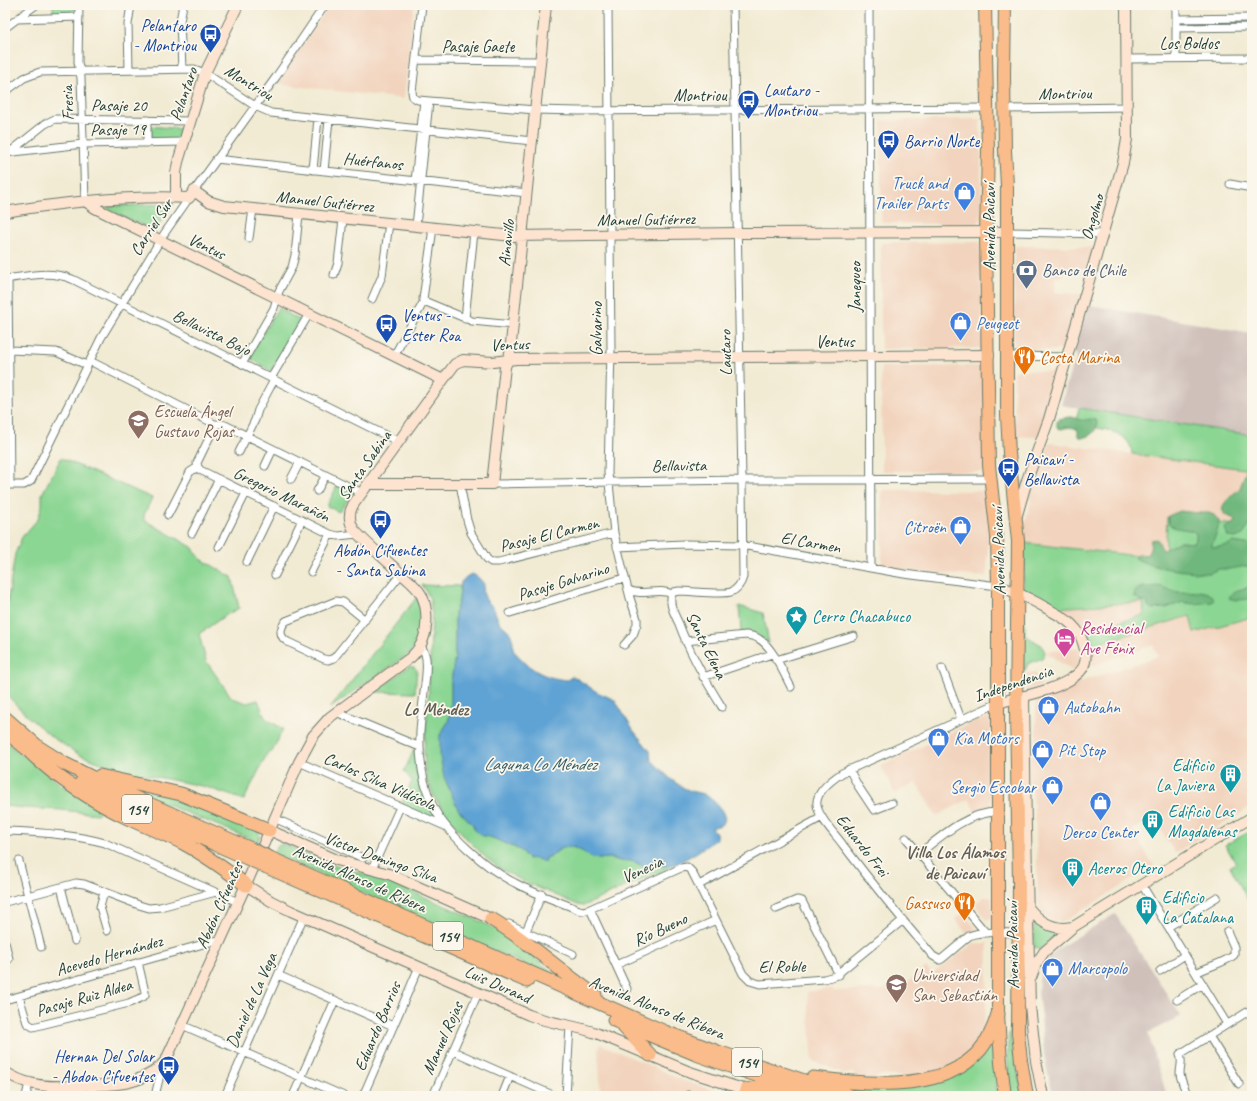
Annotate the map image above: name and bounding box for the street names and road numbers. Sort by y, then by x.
street label: Los Boldos [1159,33,1221,54]
street label: Pasaje Gaete [442,36,516,57]
street label: Montriou [221,60,278,106]
street label: Pelantaro [165,64,203,124]
street label: Fresia [56,83,79,121]
street label: Montriou [1038,83,1093,104]
street label: Montriou [673,85,728,106]
street label: Pasaje 20 [91,95,148,117]
street label: Pasaje 19 [90,118,147,140]
street label: Huérfanos [342,148,406,175]
street label: Avenida Paicaví [979,179,1000,271]
street label: Manuel Gutiérrez [275,186,376,217]
street label: Ongolmo [1076,190,1110,242]
street label: Carriel Sur [125,193,179,260]
street label: Manuel Gutiérrez [597,208,697,231]
street label: Ainavillo [494,218,519,267]
street label: Ventus [185,229,231,265]
street label: Janequeo [845,260,866,313]
street label: Galvarino [586,301,607,356]
street label: Bellavista Bajo [169,305,255,361]
street label: Lautaro [715,329,736,376]
street label: Ventus [816,331,857,352]
street label: Ventus [490,333,532,356]
street label: Santa Sabina [333,426,397,504]
street label: Bellavista [651,454,708,476]
street label: Gregorio Marañón [230,462,335,527]
street label: Avenida Paicaví [986,503,1011,595]
street label: Pasaje El Carmen [497,512,602,557]
street label: El Carmen [779,527,844,558]
street label: Pasaje Galvarino [515,557,612,605]
street label: Santa Elena [681,608,733,684]
street label: Independencia [971,660,1056,707]
street label: Carlos Silva Vildósola [321,747,440,816]
road number: 154 [122,795,152,823]
street label: Eduardo Frei [832,810,895,882]
street label: Víctor Domingo Silva [321,827,442,888]
street label: Avenida Alonso de Ribera [290,840,432,918]
street label: Venecia [618,850,668,888]
street label: Abdón Cifuentes [191,857,248,952]
street label: Avenida Paicaví [1001,897,1024,989]
street label: Río Bueno [630,908,691,951]
road number: 154 [433,922,463,950]
street label: Acevedo Hernández [54,930,166,981]
street label: Daniel de La Vega [221,948,282,1051]
street label: El Roble [758,956,807,977]
street label: Luis Durand [462,961,536,1009]
street label: Avenida Alonso de Ribera [586,971,729,1045]
street label: Pasaje Ruiz Aldea [34,973,136,1021]
street label: Eduardo Barrios [349,976,407,1074]
street label: Manuel Rojas [417,997,469,1078]
road number: 154 [732,1048,762,1076]

